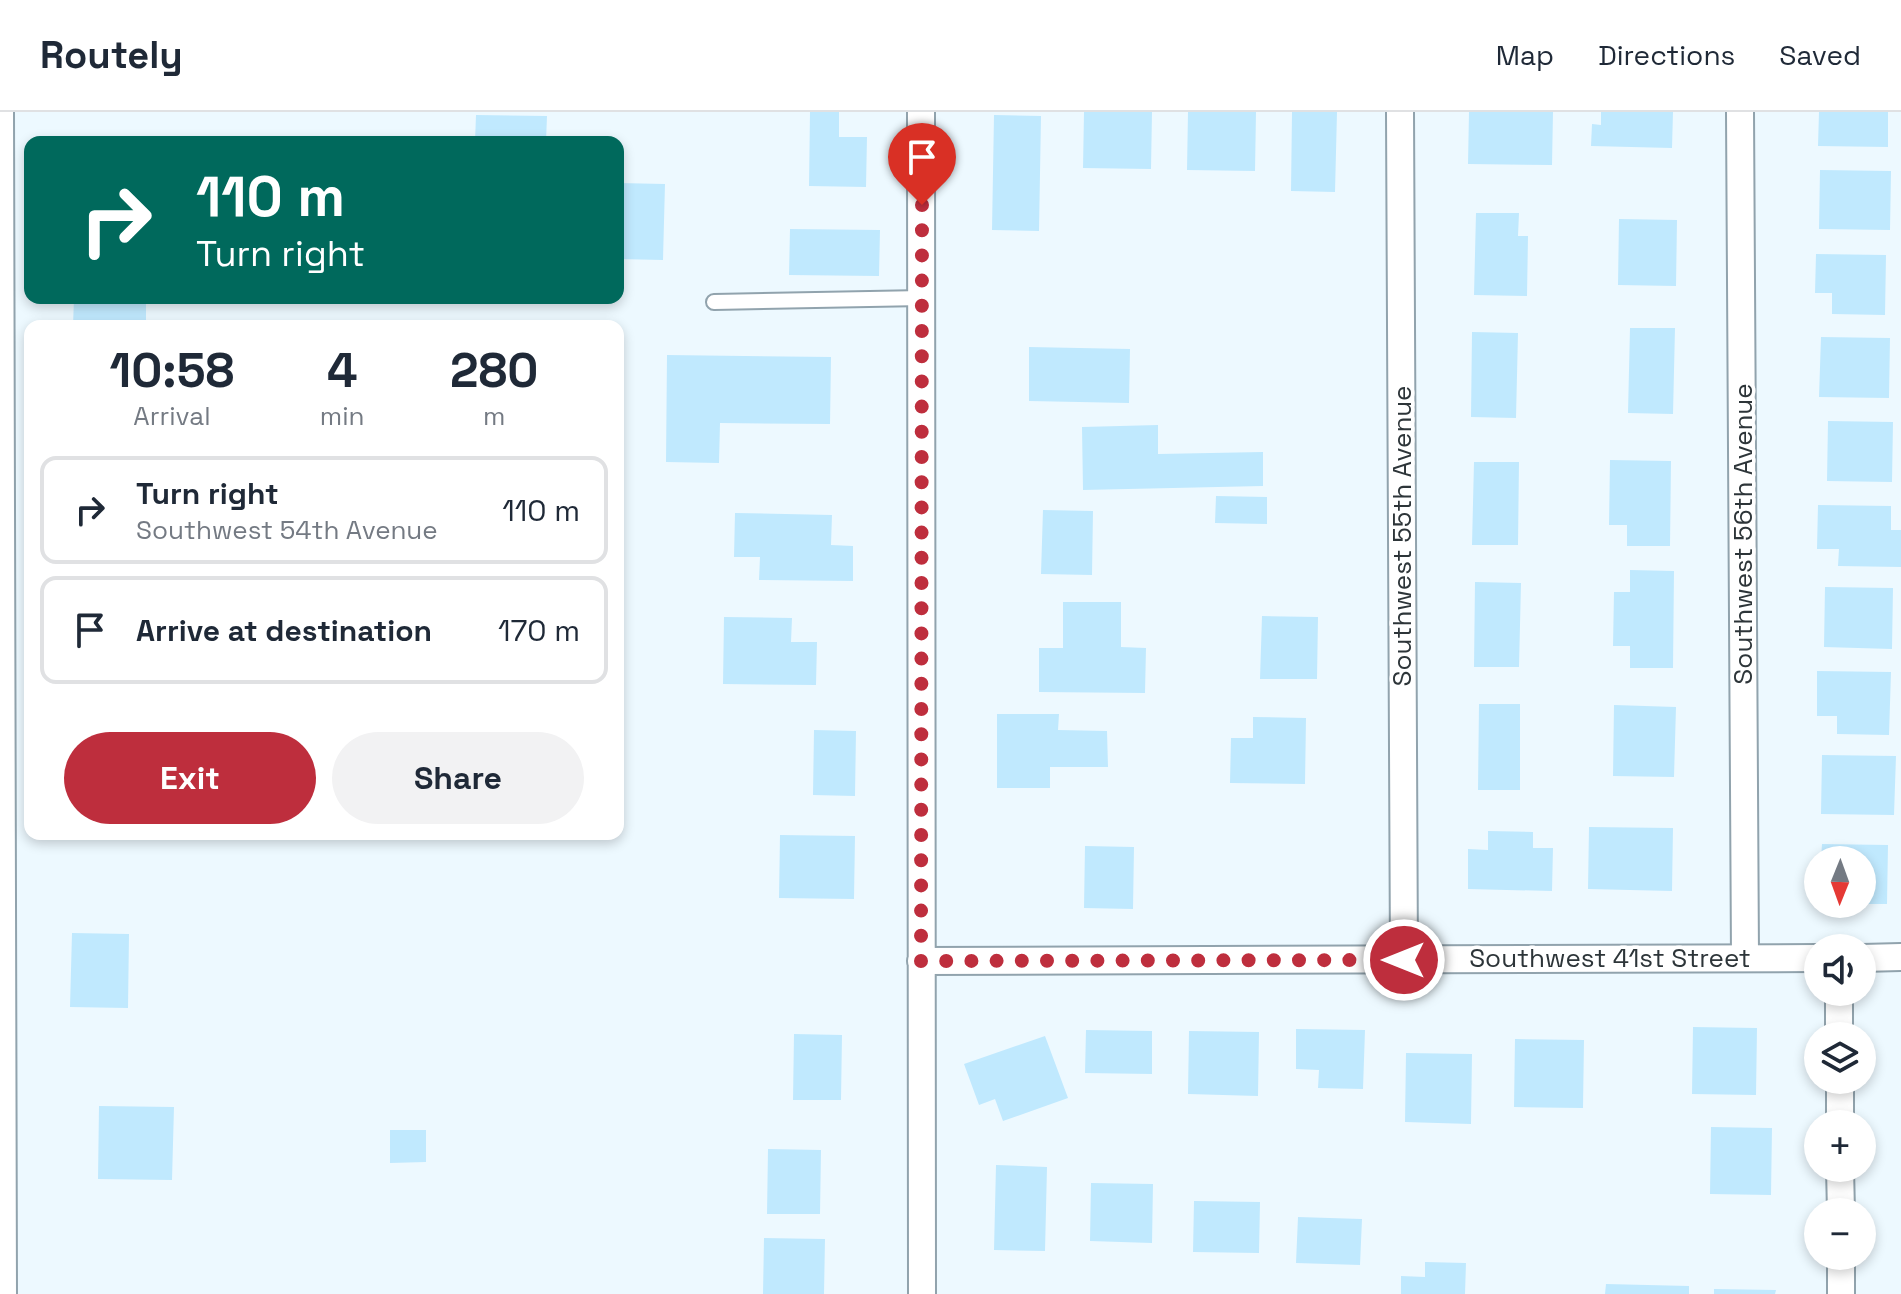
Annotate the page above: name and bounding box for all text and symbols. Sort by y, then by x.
text: Routely [40,31,183,79]
text: Map [1496,37,1554,73]
text: Directions [1598,37,1735,73]
text: Saved [1779,37,1861,73]
pin [888,123,956,205]
icon: arrive [900,135,944,179]
text: 110 m [196,161,345,232]
icon: right [64,168,168,272]
text: Turn right [196,231,365,277]
text: 10:58 [110,340,234,401]
text: 4 [327,340,357,401]
text: 280 [450,340,538,401]
street label: Southwest 56th Avenue [1726,383,1760,685]
street label: Southwest 55th Avenue [1385,386,1419,686]
text: Arrival [133,399,211,433]
text: min [320,399,364,433]
text: m [483,399,505,433]
text: Turn right [136,474,279,513]
icon: right [68,488,112,532]
text: 110 m [502,491,580,530]
text: Southwest 54th Avenue [136,513,438,547]
icon: arrive [68,608,112,652]
text: Arrive at destination [136,611,432,650]
text: 170 m [498,611,580,650]
button: Exit [64,732,316,824]
button: Share [332,732,584,824]
north arrow [1804,846,1876,918]
map controls [1804,846,1876,1270]
position arrow [1362,918,1446,1002]
button: sound [1804,934,1876,1006]
street label: Southwest 41st Street [1469,941,1751,975]
button: layers [1804,1022,1876,1094]
button: + [1804,1110,1876,1182]
button: − [1804,1198,1876,1270]

